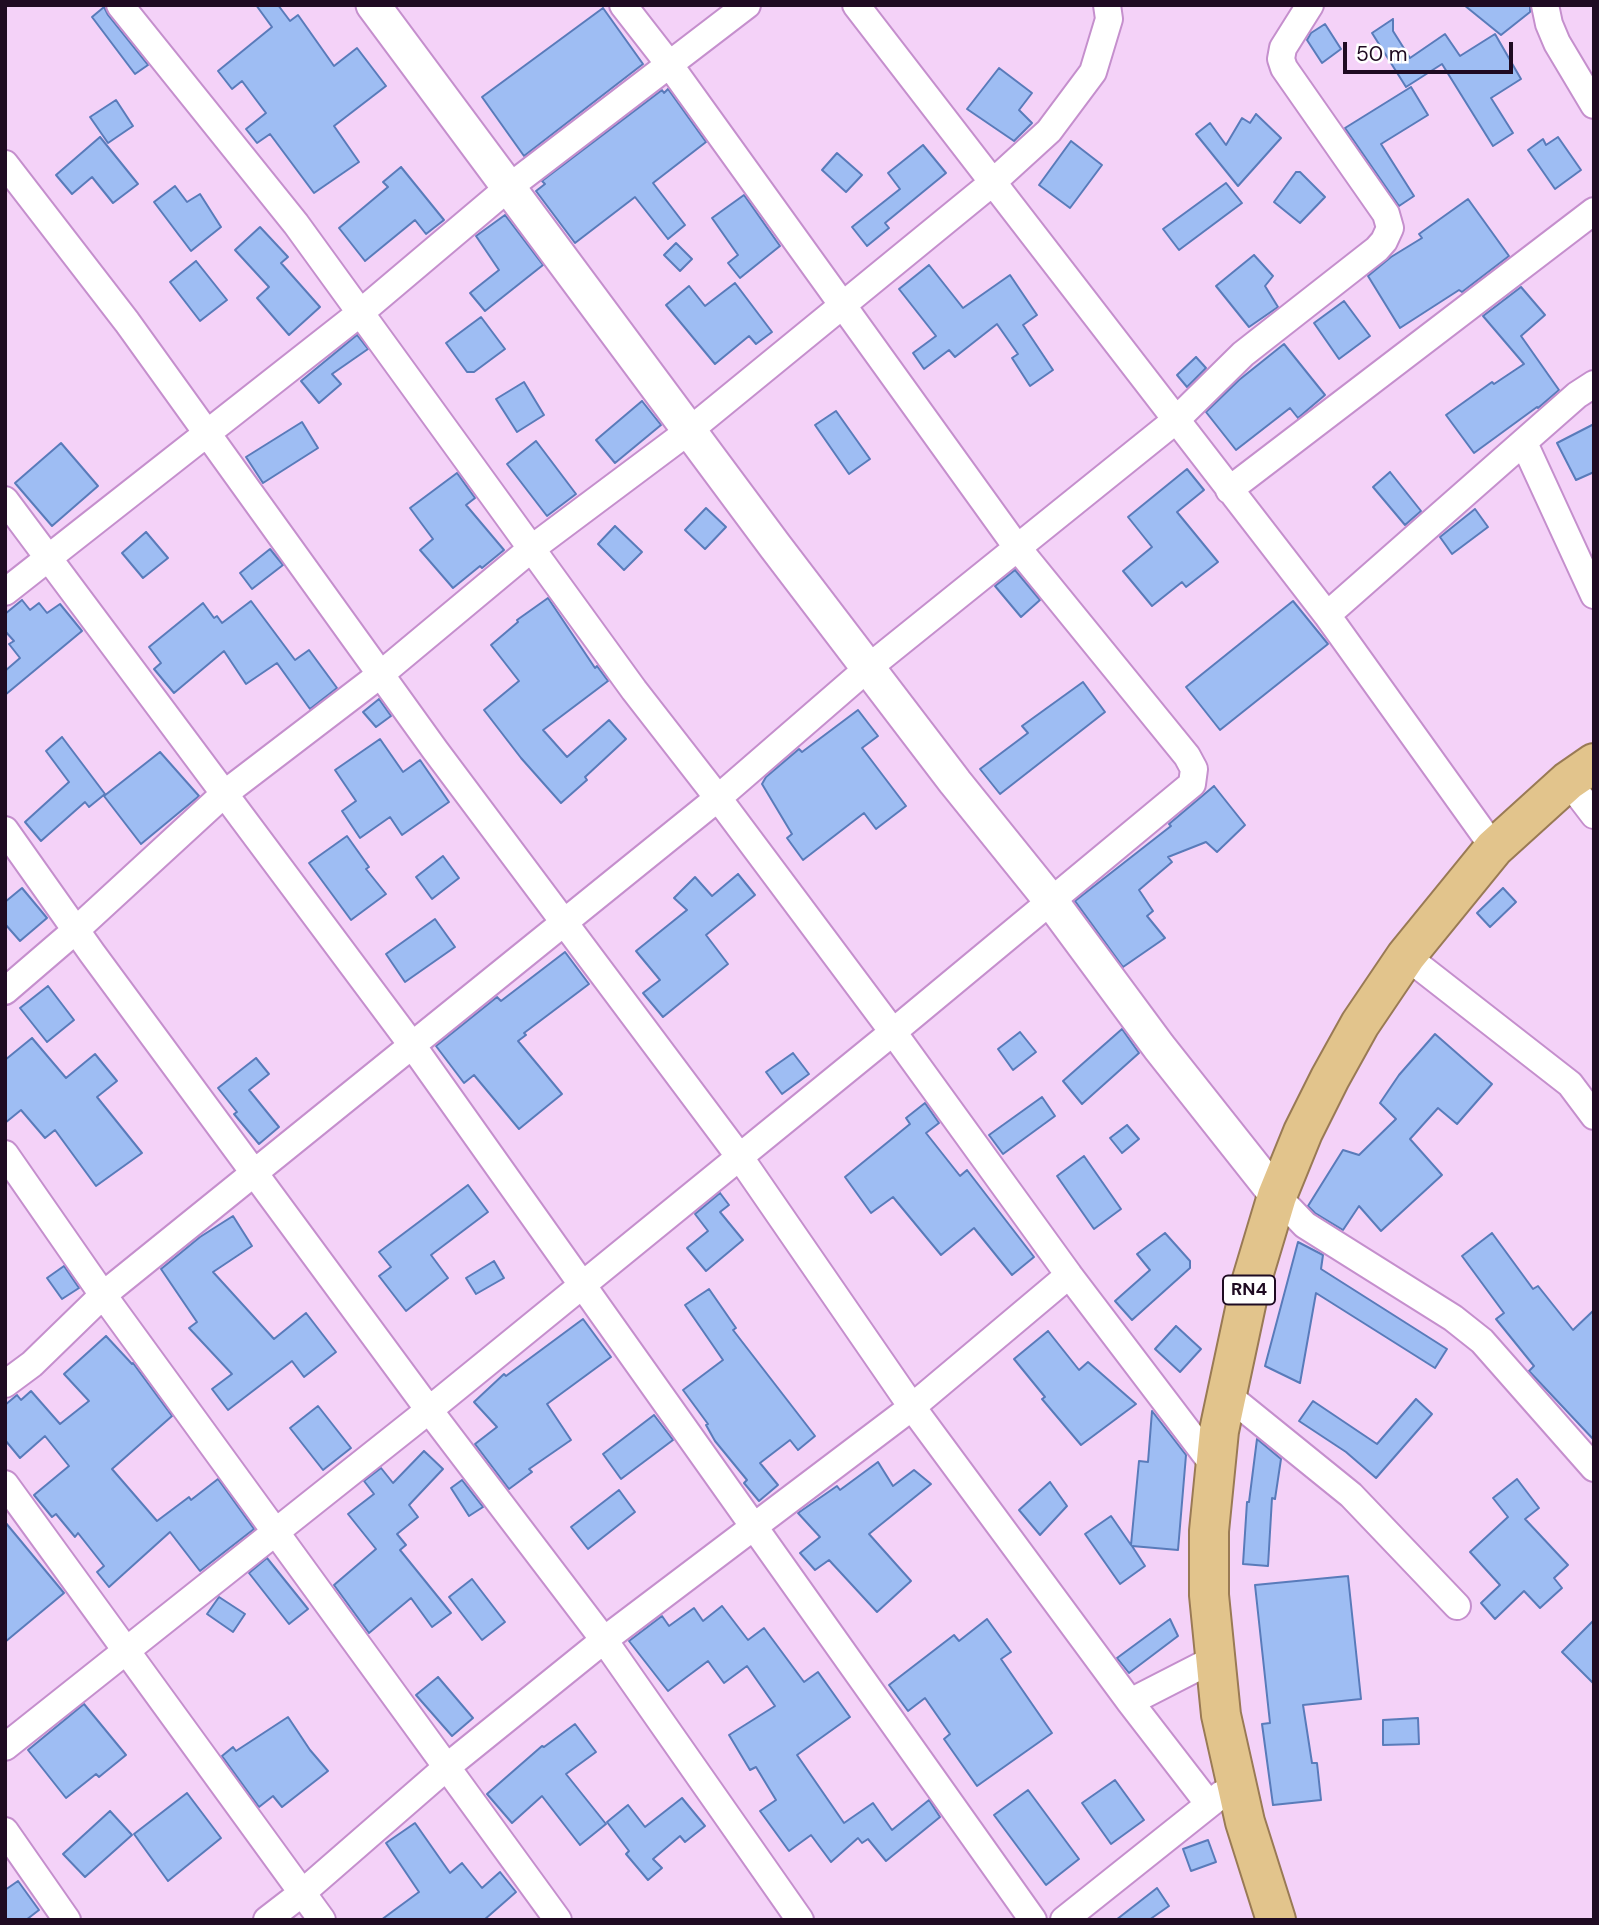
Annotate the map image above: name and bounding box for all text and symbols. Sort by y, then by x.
scale bar [1347,28,1517,72]
text: 50 m [1356,40,1407,68]
road number: RN4 [1223,1275,1275,1304]

